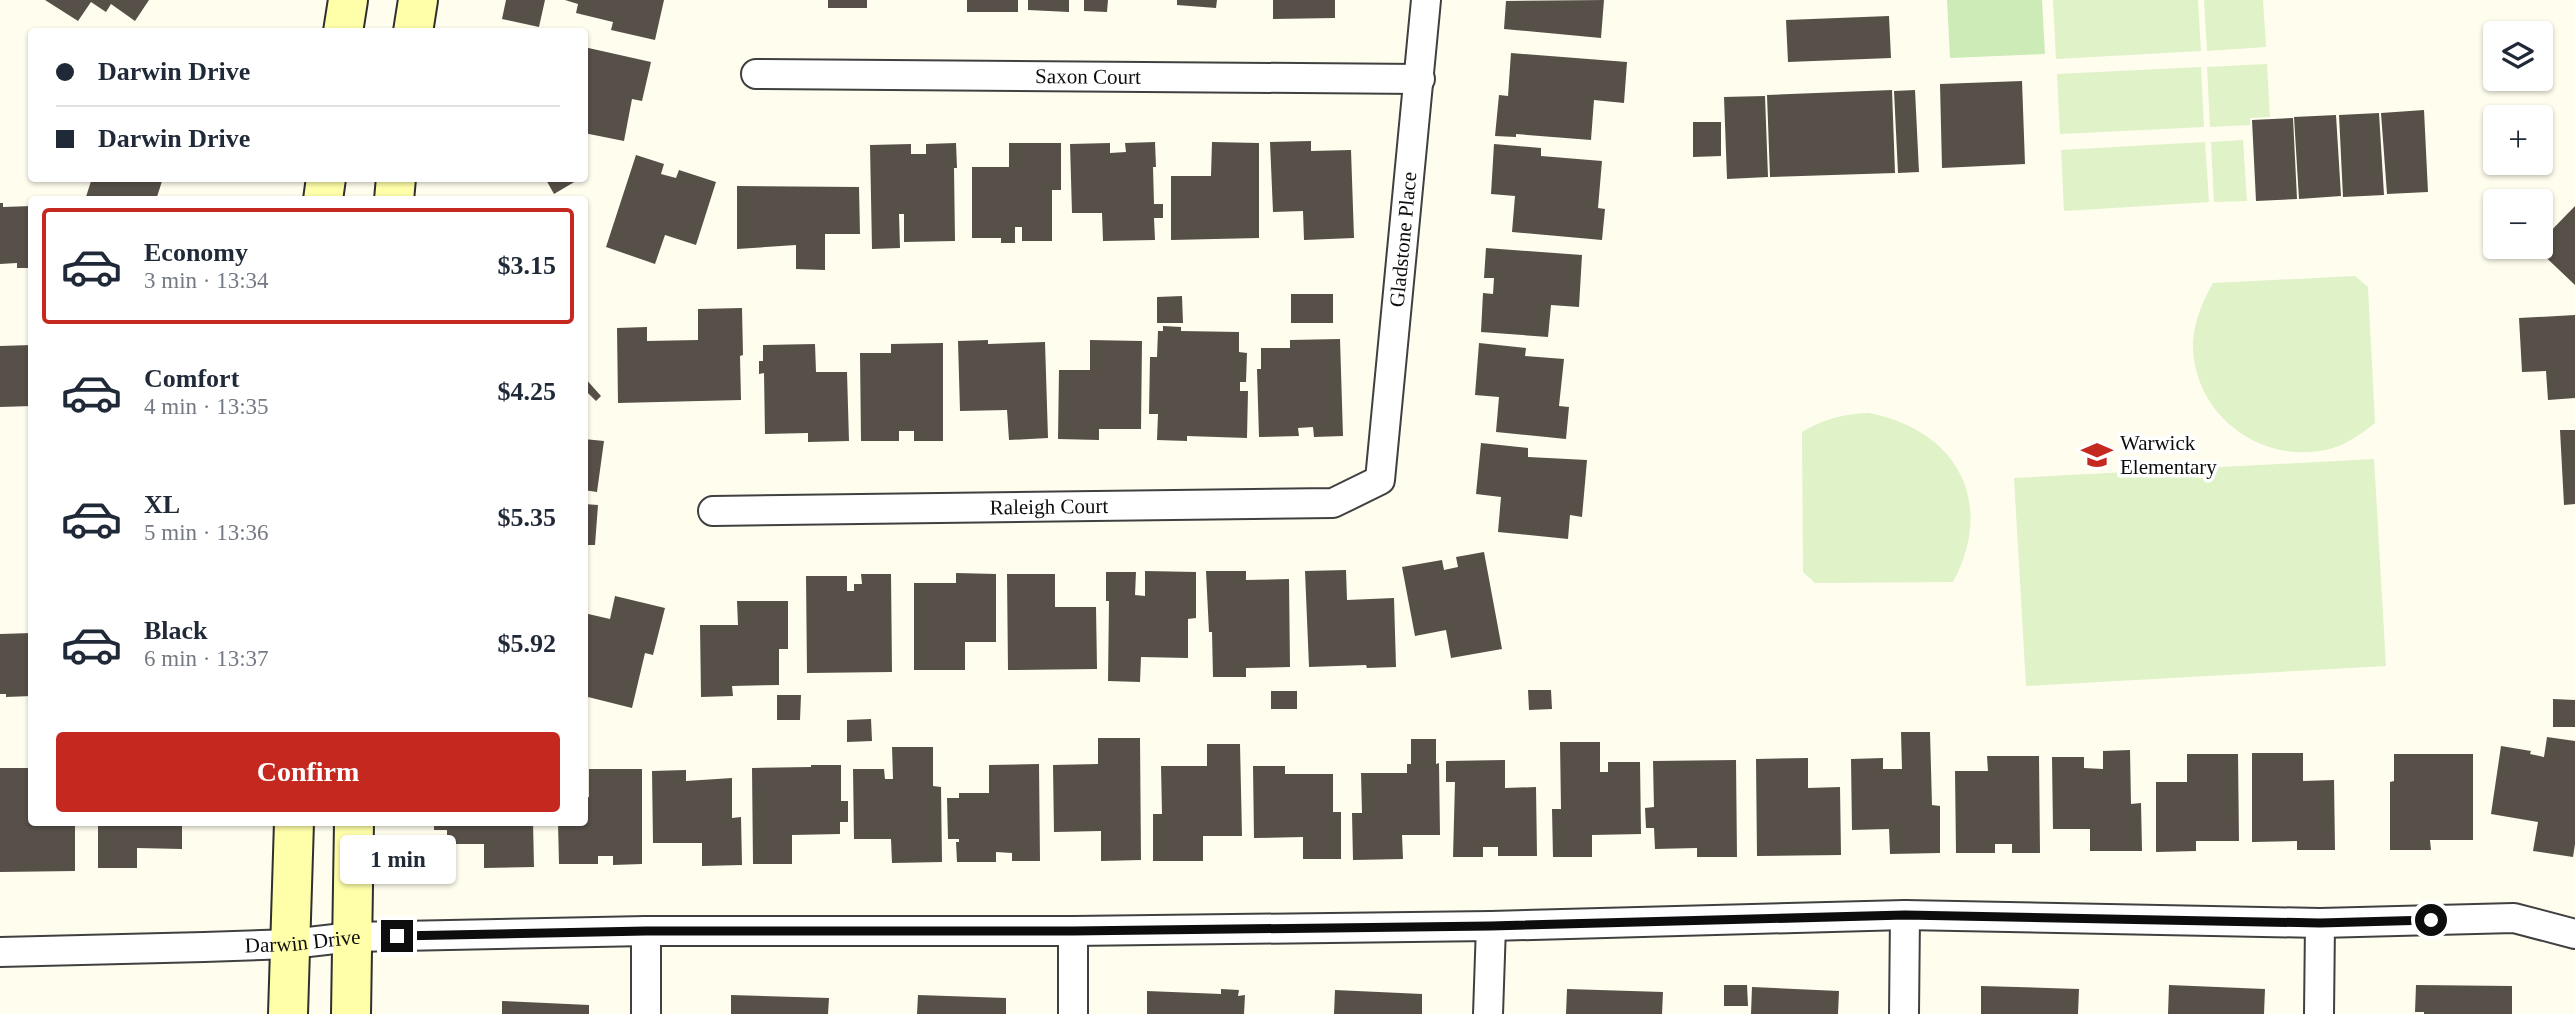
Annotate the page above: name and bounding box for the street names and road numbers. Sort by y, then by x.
street label: Saxon Court [1035,64,1141,89]
street label: Gladstone Place [1385,171,1421,308]
street label: Raleigh Court [990,494,1109,519]
street label: Darwin Drive [244,925,361,958]

